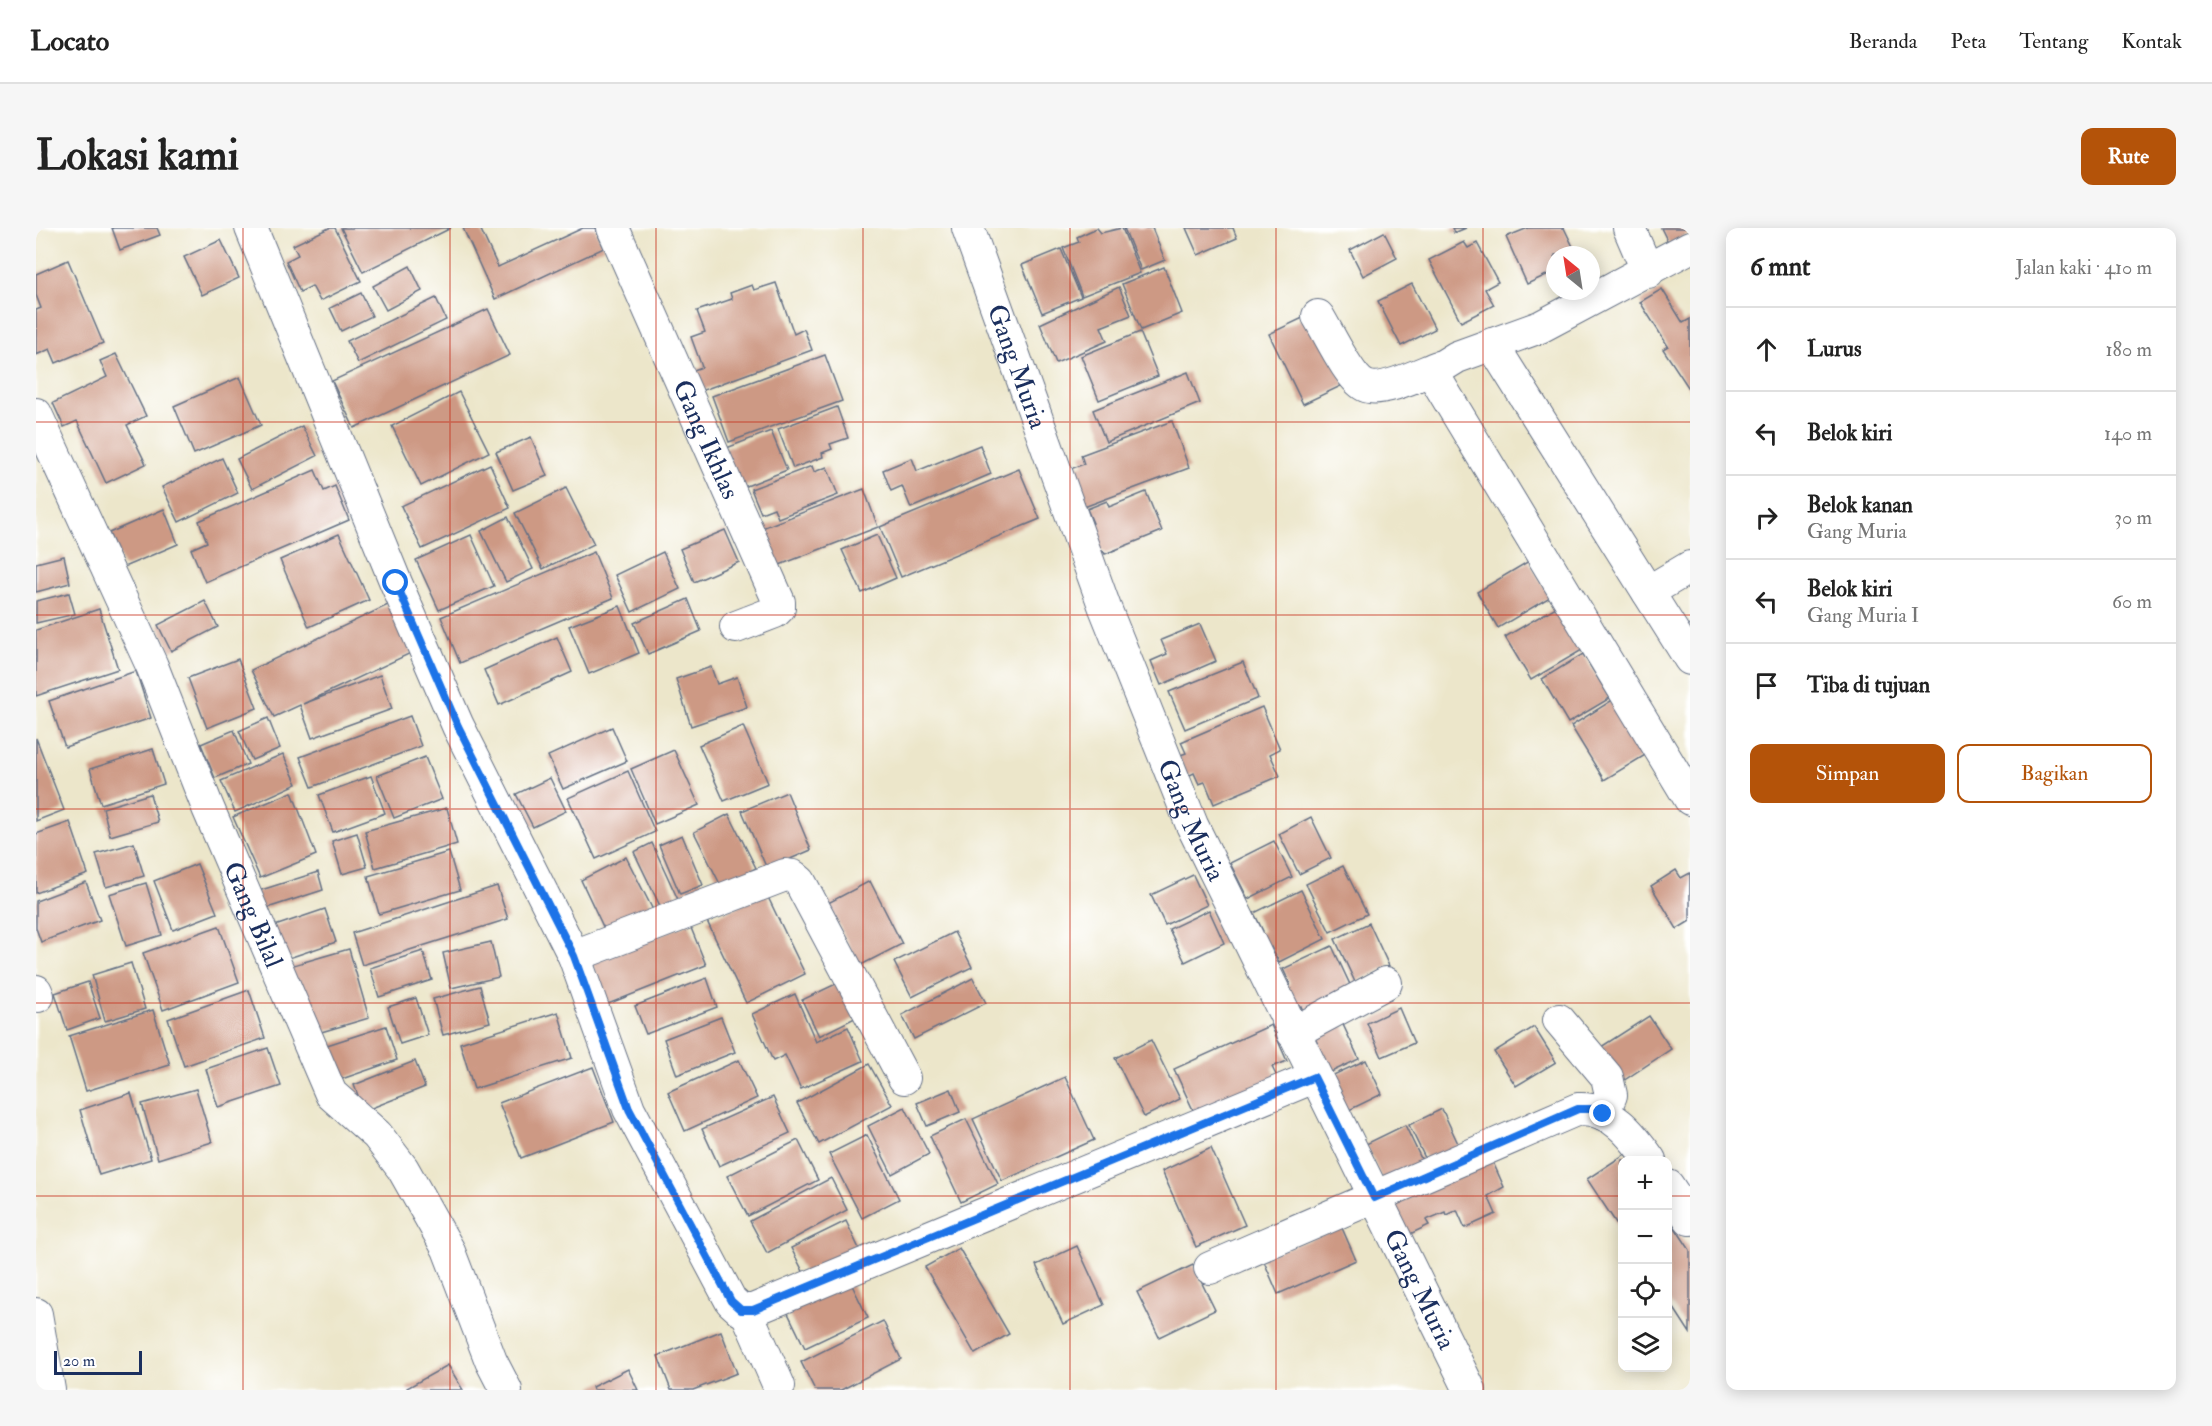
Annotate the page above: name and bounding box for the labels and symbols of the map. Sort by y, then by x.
north arrow [1546,246,1600,300]
street label: Gang Muria [980,300,1054,433]
street label: Gang Ikhlas [665,375,746,504]
route start [382,569,408,595]
street label: Gang Muria [1150,755,1232,887]
street label: Gang Bilal [216,857,290,973]
route end [1589,1100,1615,1126]
street label: Gang Muria [1376,1224,1463,1355]
scale bar [54,1348,142,1376]

